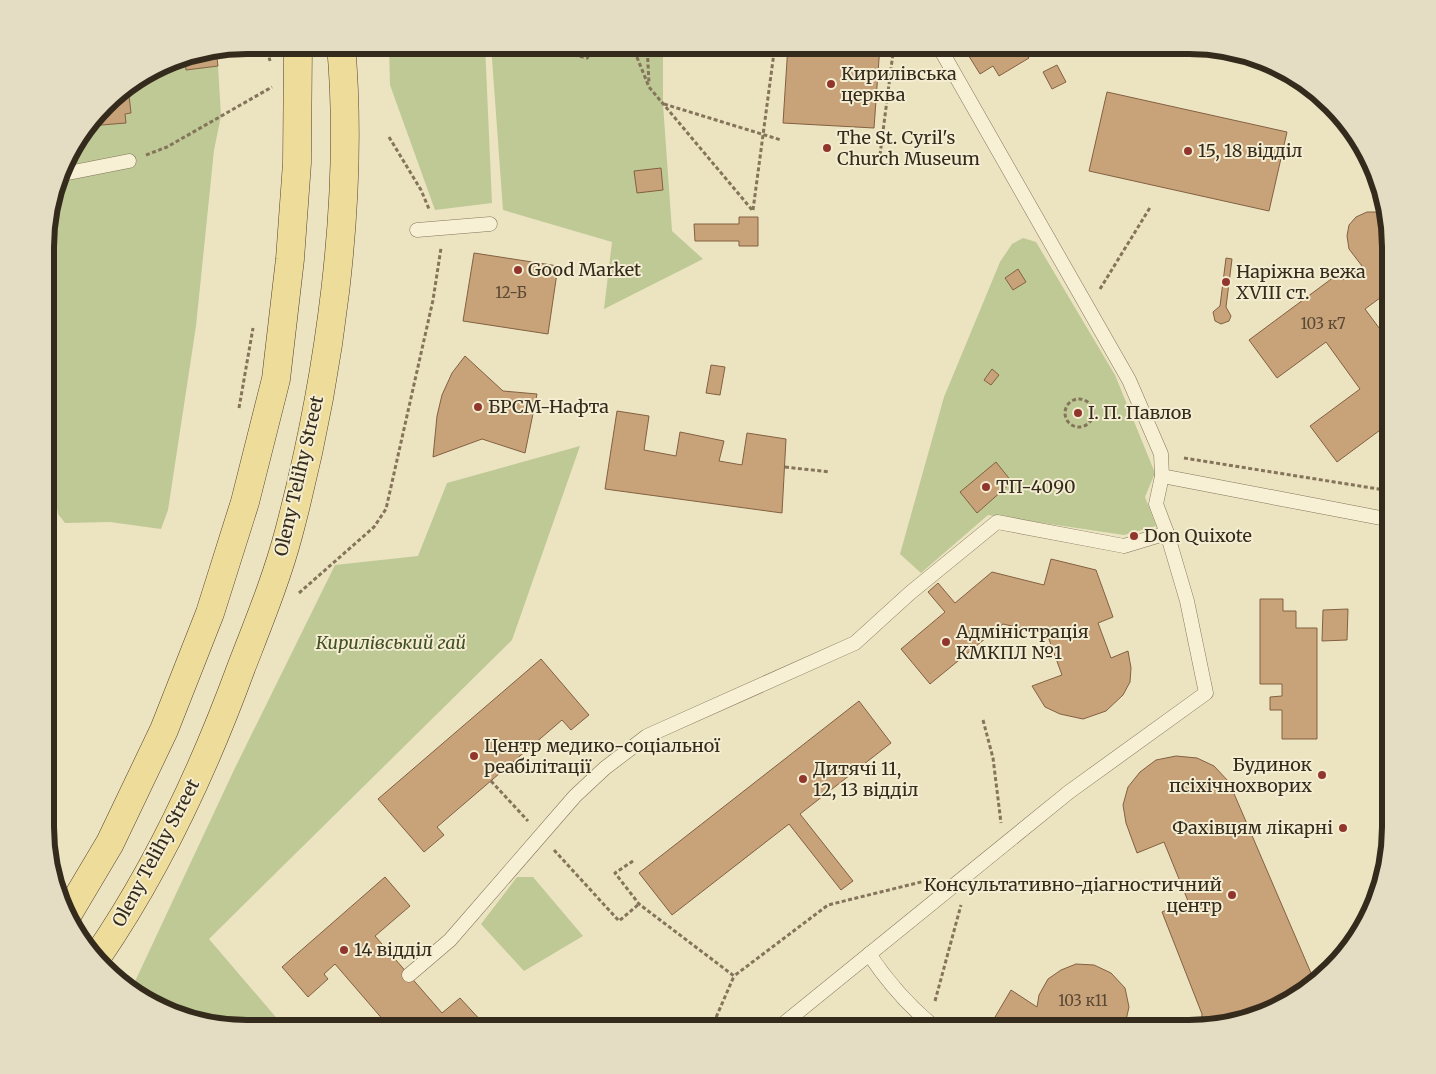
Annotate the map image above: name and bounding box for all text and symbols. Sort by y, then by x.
place label: Кирилівська церква [841,62,957,106]
marker: Кирилівська церква [825,78,837,90]
place label: The St. Cyril's Church Museum [837,126,980,170]
place label: 15, 18 відділ [1198,139,1303,162]
marker: The St. Cyril's Church Museum [821,142,833,154]
marker: 15, 18 відділ [1182,145,1194,157]
place label: Good Market [528,258,641,281]
place label: Наріжна вежа XVIII ст. [1236,260,1366,304]
marker: Good Market [512,264,524,276]
marker: Наріжна вежа XVIII ст. [1220,276,1232,288]
house number: 12-Б [495,283,527,302]
house number: 103 к7 [1300,314,1346,333]
street label: Oleny Telihy Street [269,393,328,558]
place label: БРСМ-Нафта [488,395,609,418]
marker: БРСМ-Нафта [472,401,484,413]
place label: І. П. Павлов [1088,401,1192,424]
marker: І. П. Павлов [1072,407,1084,419]
place label: ТП-4090 [996,475,1076,498]
marker: ТП-4090 [980,481,992,493]
place label: Don Quixote [1144,524,1252,547]
marker: Don Quixote [1128,530,1140,542]
place label: Адміністрація КМКПЛ №1 [955,620,1089,664]
park label: Кирилівський гай [316,631,466,654]
marker: Адміністрація КМКПЛ №1 [940,636,952,648]
place label: Центр медико-соціальної реабілітації [484,734,720,778]
marker: Центр медико-соціальної реабілітації [468,750,480,762]
place label: Будинок псіхічнохворих [1169,753,1313,797]
place label: Дитячі 11, 12, 13 відділ [813,757,919,801]
marker: Будинок псіхічнохворих [1316,769,1328,781]
marker: Дитячі 11, 12, 13 відділ [797,773,809,785]
street label: Oleny Telihy Street [107,775,204,931]
place label: Фахівцям лікарні [1172,816,1333,839]
marker: Фахівцям лікарні [1337,822,1349,834]
place label: Консультативно-діагностичний центр [924,873,1222,917]
marker: Консультативно-діагностичний центр [1226,889,1238,901]
place label: 14 відділ [354,938,432,961]
marker: 14 відділ [338,944,350,956]
house number: 103 к11 [1058,991,1108,1010]

